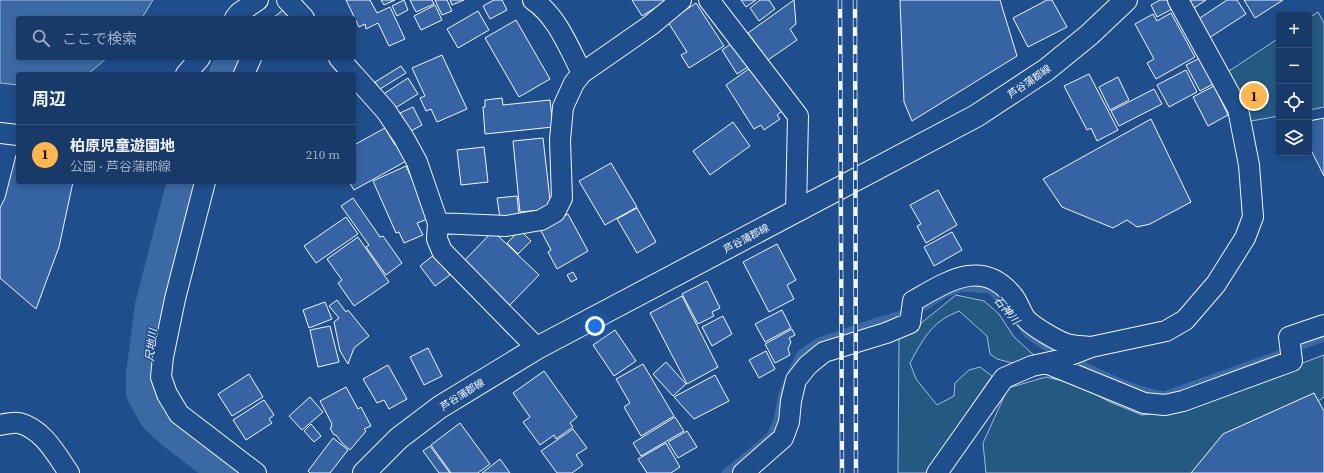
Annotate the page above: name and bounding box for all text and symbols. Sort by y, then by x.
map controls [1276,12,1312,156]
button: + [1276,12,1312,48]
search box [16,16,356,60]
icon: search [30,27,52,49]
text: ここで検索 [62,28,137,49]
button: − [1276,48,1312,84]
street label: 芦谷蒲郡線 [1005,62,1053,101]
pin: 1 [1241,81,1267,111]
button: locate [1276,84,1312,120]
text: 周辺 [32,87,66,111]
button: layers [1276,120,1312,156]
text: 柏原児童遊園地 [70,135,175,156]
text: 1 [41,146,49,163]
text: 210 m [306,146,340,163]
text: 公園 · 芦谷蒲郡線 [70,158,171,175]
street label: 芦谷蒲郡線 [721,221,771,256]
water label: 石神川 [990,293,1024,329]
your location [585,316,605,336]
water label: 尺地川 [142,327,161,362]
street label: 芦谷蒲郡線 [438,376,487,413]

